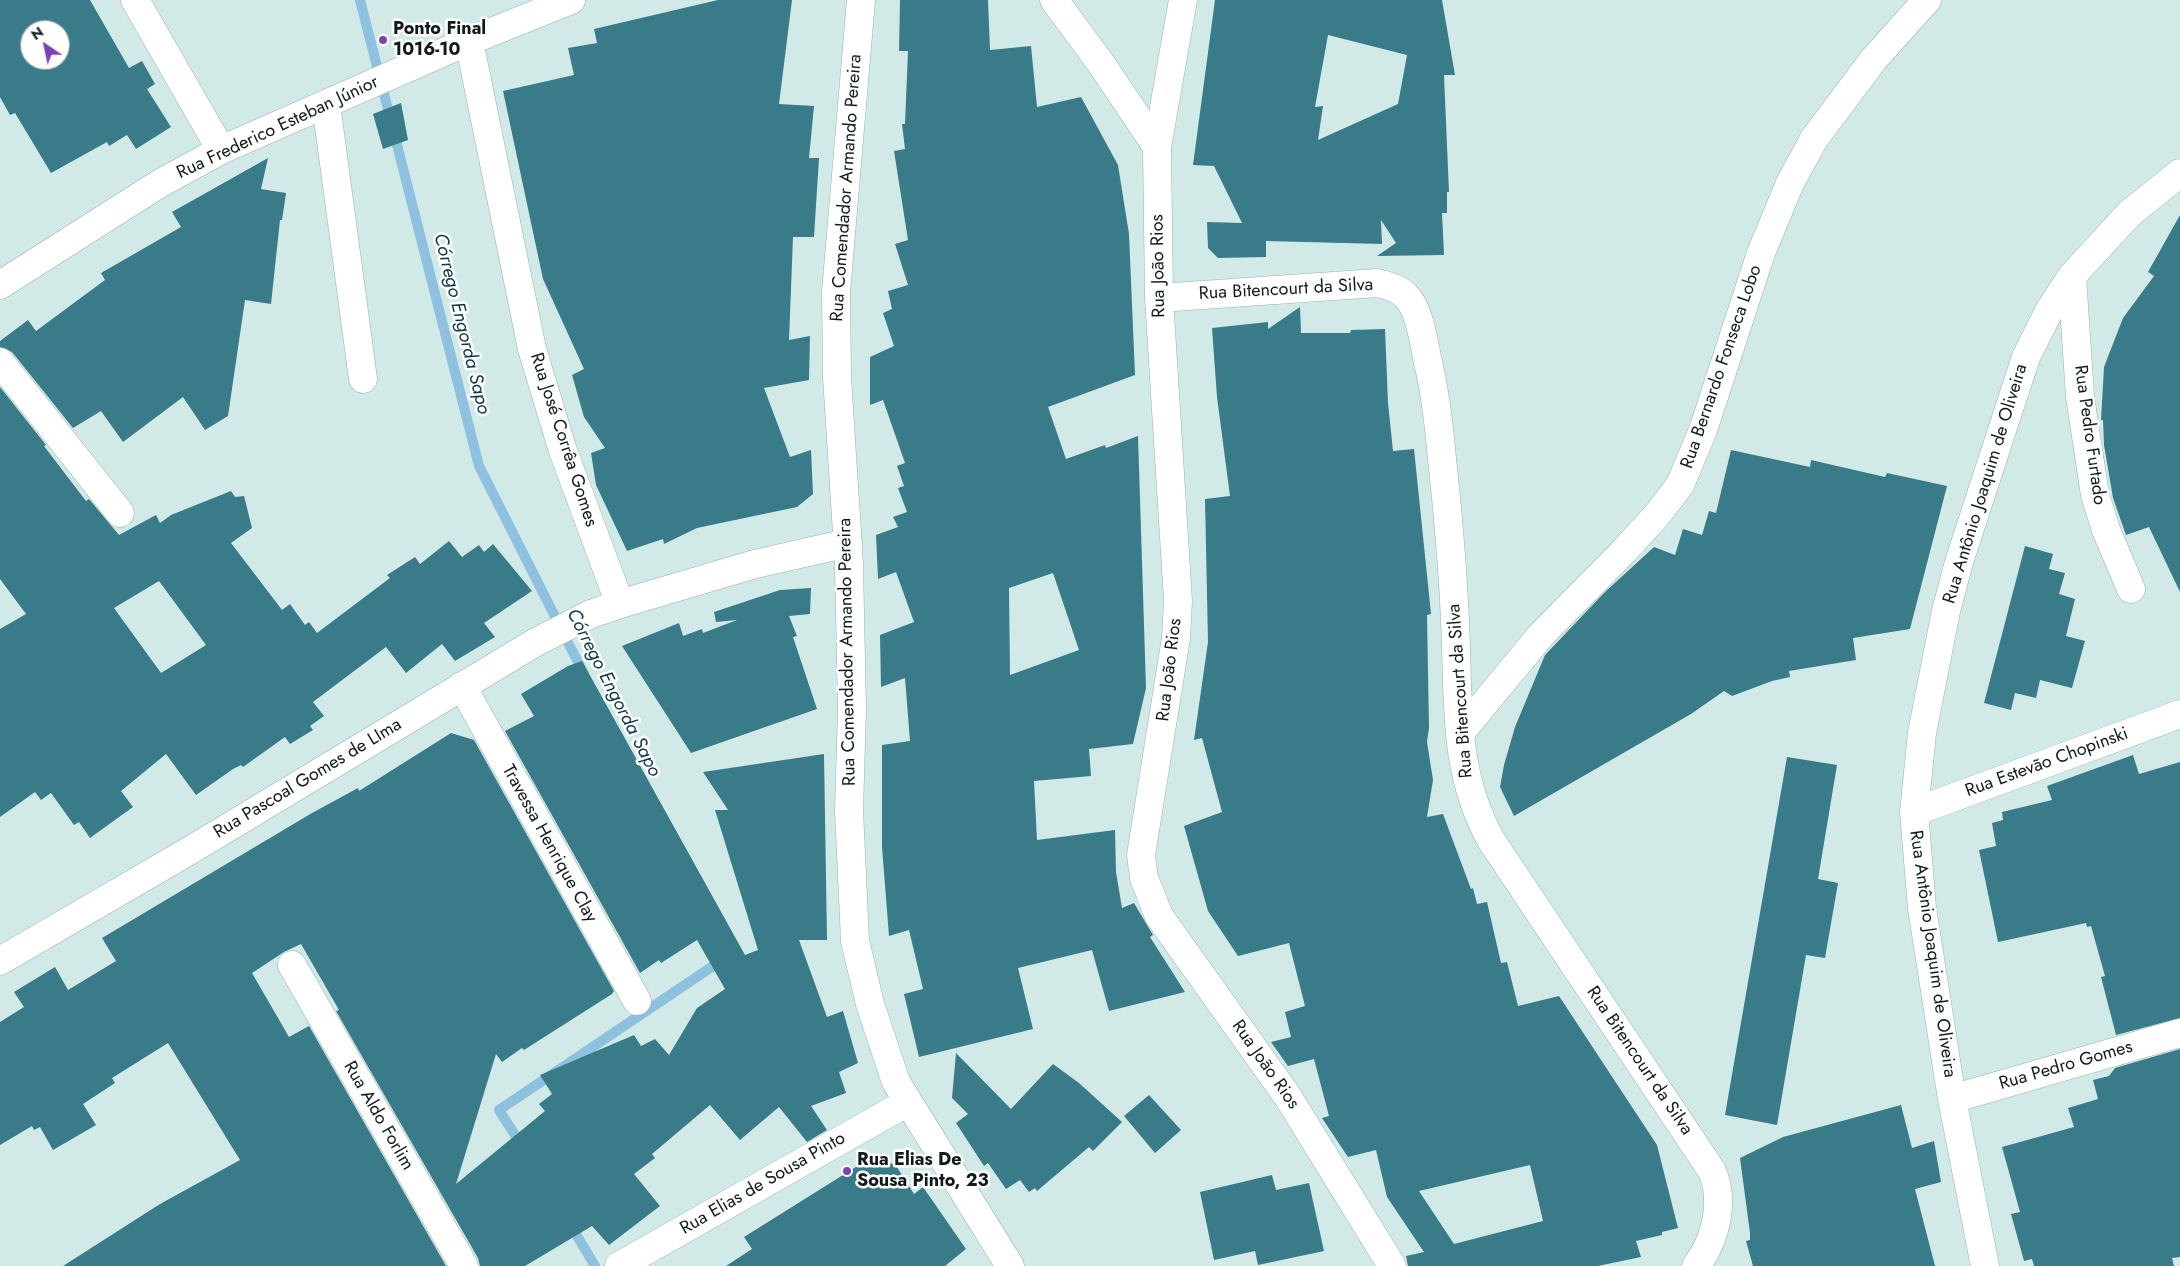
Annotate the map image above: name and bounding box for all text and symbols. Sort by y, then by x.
place label: Ponto Final 1016-10 [393,19,486,62]
north arrow [20,20,70,70]
text: N [27,22,47,45]
marker: Ponto Final 1016-10 [377,34,389,46]
street label: Rua Comendador Armando Pereira [827,54,867,322]
street label: Rua Frederico Esteban Júnior [174,72,382,184]
street label: Rua João Rios [1147,214,1171,318]
water label: Córrego Engorda Sapo [427,231,495,417]
street label: Rua Bernardo Fonseca Lobo [1677,262,1767,472]
street label: Rua Bitencourt da Silva [1198,275,1374,305]
street label: Rua José Corrêa Gomes [525,350,601,530]
street label: Rua Antônio Joaquim de Oliveira [1939,362,2033,606]
street label: Rua Pedro Furtado [2069,364,2109,506]
street label: Rua Comendador Armando Pereira [835,518,861,786]
street label: Rua Bitencourt da Silva [1444,603,1478,779]
water label: Córrego Engorda Sapo [561,605,665,781]
street label: Rua João Rios [1153,617,1187,723]
street label: Rua Pascoal Gomes de LIma [210,714,406,844]
street label: Rua Estevão Chopinski [1963,723,2131,803]
street label: Travessa Henrique Clay [497,761,601,927]
street label: Rua Antônio Joaquim de Oliveira [1904,829,1960,1079]
street label: Rua Bitencourt da Silva [1581,983,1697,1139]
street label: Rua João Rios [1226,1016,1304,1114]
street label: Rua Pedro Gomes [1997,1037,2135,1095]
street label: Rua Aldo Forlim [338,1058,418,1174]
street label: Rua Elias de Sousa Pinto [677,1128,849,1240]
place label: Rua Elias De Sousa Pinto, 23 [857,1150,989,1192]
marker: Rua Elias De Sousa Pinto, 23 [841,1165,853,1177]

